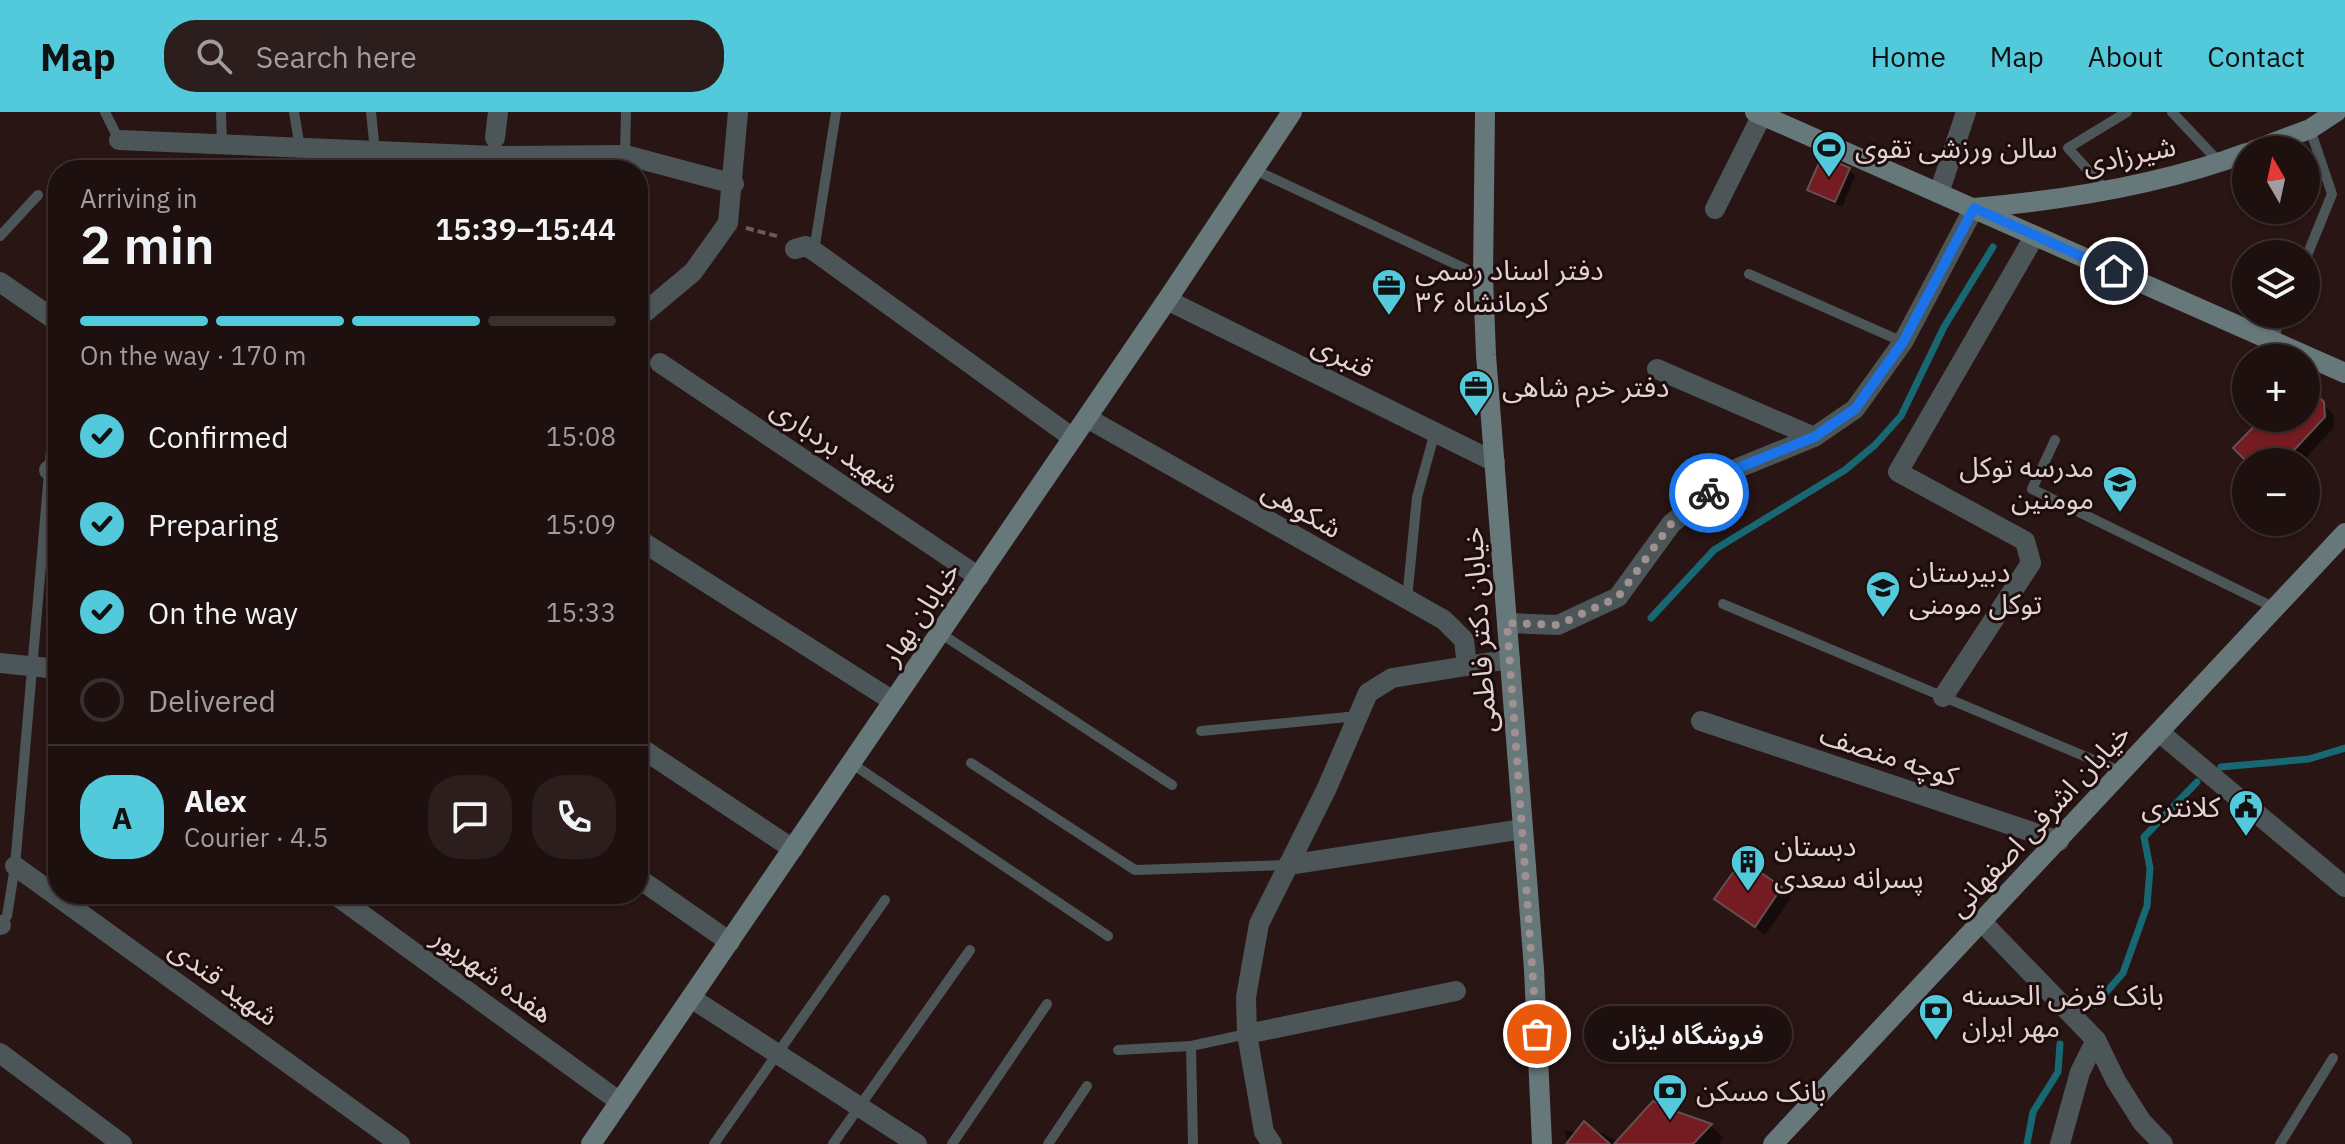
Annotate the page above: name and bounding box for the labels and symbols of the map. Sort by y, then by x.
street label: شیرزادی [2079,127,2179,182]
sports icon: سالن ورزشی تقوی [1810,129,1848,179]
place label: سالن ورزشی تقوی [1855,129,2058,166]
north arrow [2232,136,2320,224]
pin [2080,237,2148,305]
place label: دفتر اسناد رسمی ۳۶ کرمانشاه [1415,251,1604,320]
office icon: دفتر اسناد رسمی ۳۶ کرمانشاه [1370,267,1408,317]
street label: قنبری [1306,325,1380,386]
office icon: دفتر خرم شاهی [1457,368,1495,418]
place label: دفتر خرم شاهی [1502,368,1669,408]
street label: شهید بردباری [764,389,906,502]
place label: مدرسه توکل مومنین [1959,448,2094,517]
courier [1669,453,1749,533]
school or university icon: مدرسه توکل مومنین [2101,464,2139,514]
street label: شکوهی [1256,471,1349,546]
street label: خیابان دکتر فاطمی [1453,526,1504,734]
place label: دبیرستان توکل مومنی [1909,553,2042,622]
street label: خیابان بهار [871,554,968,672]
school or university icon: دبیرستان توکل مومنی [1864,569,1902,619]
street label: کوچه منصف [1815,715,1963,794]
street label: خیابان اشرفی اصفهانی [1939,715,2138,924]
place label: کلانتری [2141,788,2220,825]
public building icon: کلانتری [2227,788,2265,838]
place label: دبستان پسرانه سعدی [1774,827,1924,896]
building icon: دبستان پسرانه سعدی [1729,843,1767,893]
street label: هفده شهریور [425,918,561,1031]
street label: شهید قندی [162,929,286,1034]
place label: بانک قرض الحسنه مهر ایران [1962,976,2164,1045]
bank icon: بانک قرض الحسنه مهر ایران [1917,992,1955,1042]
pin [1503,1000,1571,1068]
callout: فروشگاه لیژان [1585,1006,1793,1062]
bank icon: بانک مسکن [1651,1072,1689,1122]
place label: بانک مسکن [1696,1072,1826,1109]

